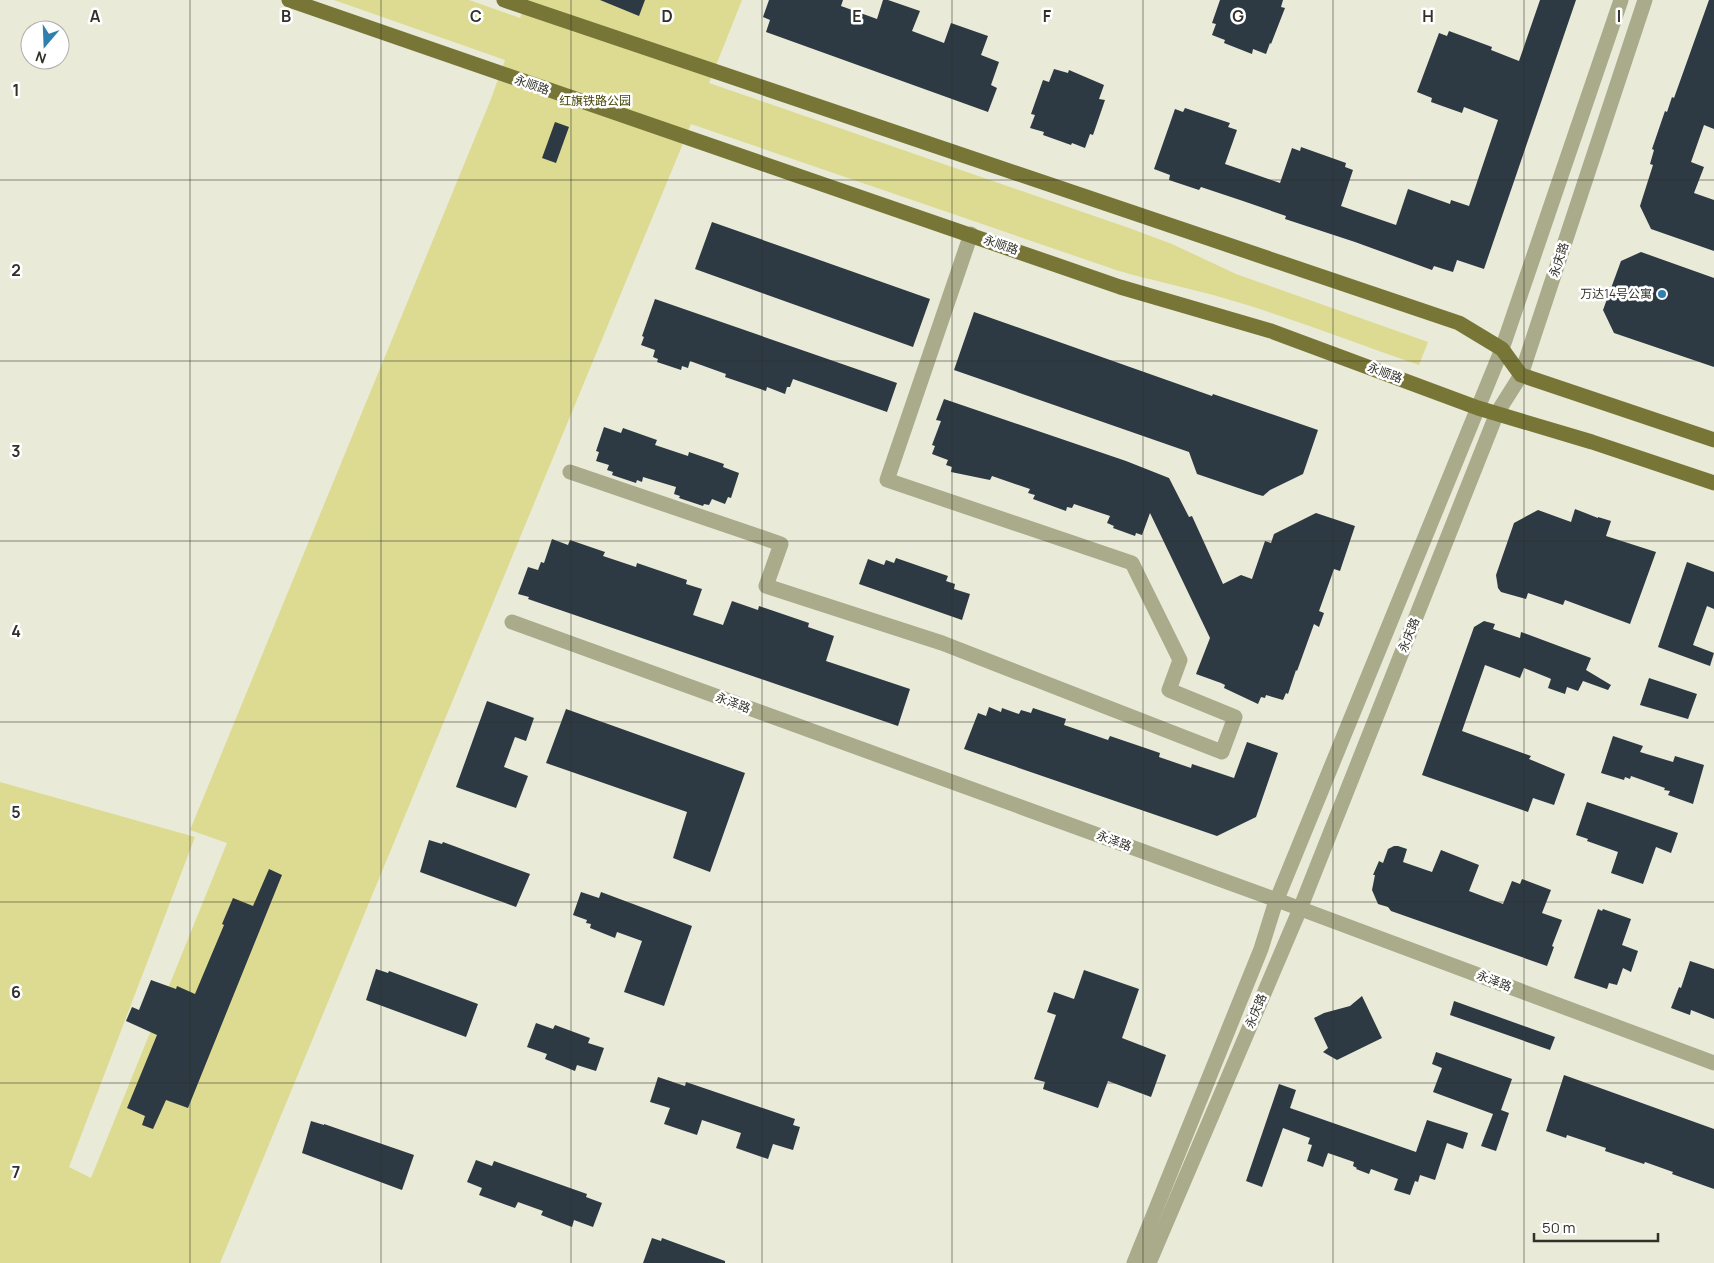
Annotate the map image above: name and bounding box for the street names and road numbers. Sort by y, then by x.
street label: 永顺路 [512,71,552,98]
street label: 永顺路 [981,231,1021,258]
street label: 永庆路 [1545,240,1572,280]
street label: 永顺路 [1365,358,1405,387]
street label: 永庆路 [1394,615,1423,655]
street label: 永泽路 [713,688,753,717]
street label: 永泽路 [1094,826,1134,855]
street label: 永泽路 [1474,966,1514,995]
street label: 永庆路 [1241,991,1270,1031]

